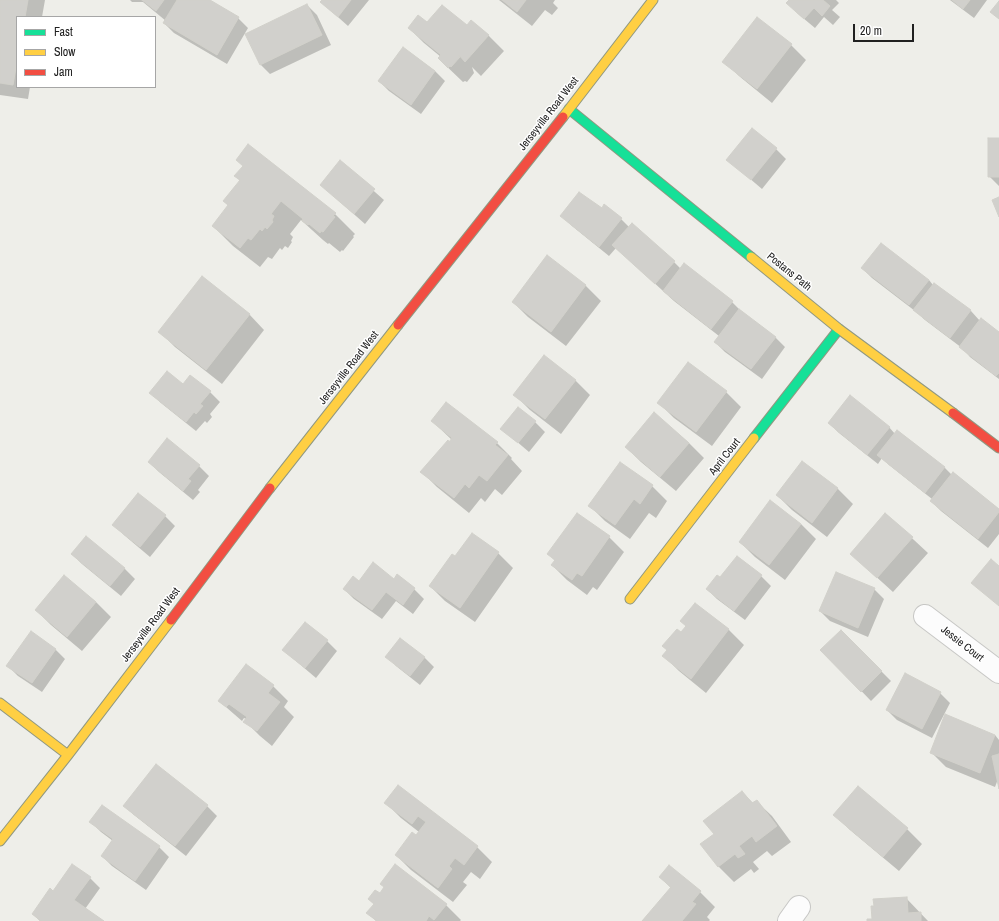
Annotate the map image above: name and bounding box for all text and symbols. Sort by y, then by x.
legend [16,16,156,88]
scale bar [855,16,916,42]
text: 20 m [860,23,882,39]
text: Fast [54,24,73,40]
text: Slow [54,44,75,60]
text: Jam [54,64,73,80]
street label: Jerseyville Road West [516,75,582,153]
street label: Postans Path [764,250,814,294]
street label: Jerseyville Road West [316,329,382,407]
street label: April Court [707,436,743,478]
street label: Jerseyville Road West [119,585,183,665]
street label: Jessie Court [938,623,986,665]

